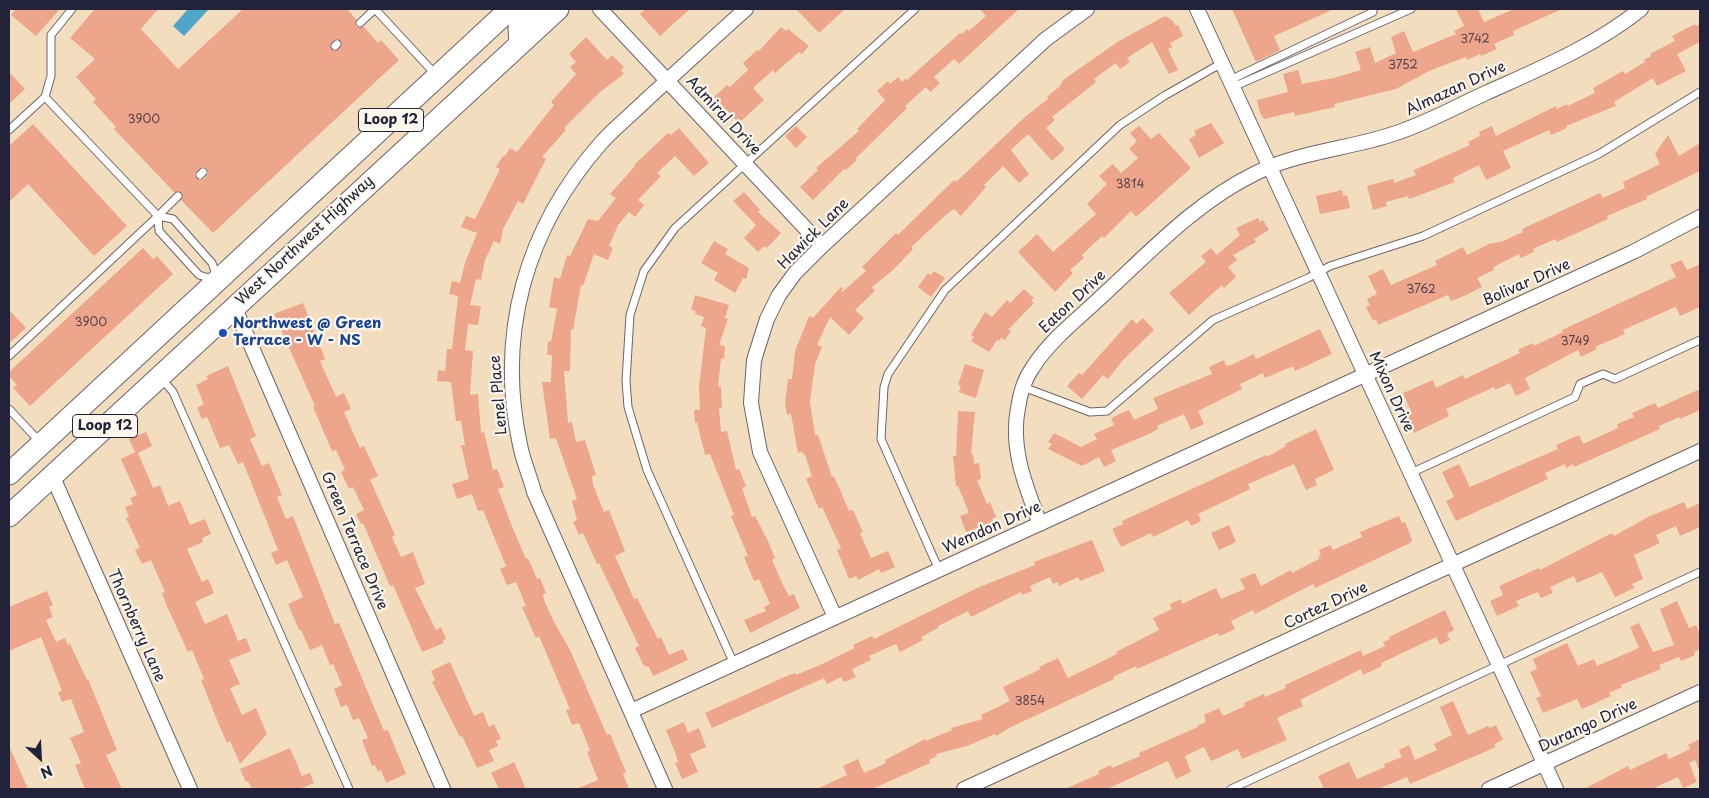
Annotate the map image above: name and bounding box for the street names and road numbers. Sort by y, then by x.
street label: Almazan Drive [1403,58,1509,120]
street label: Admiral Drive [682,73,764,159]
road number: Loop 12 [358,108,424,132]
street label: West Northwest Highway [232,172,378,310]
street label: Hawick Lane [775,195,853,273]
street label: Bolivar Drive [1481,256,1573,310]
street label: Eaton Drive [1036,267,1110,337]
street label: Mixon Drive [1365,349,1417,435]
street label: Lenel Place [487,354,511,436]
road number: Loop 12 [72,414,138,438]
street label: Green Terrace Drive [317,469,391,613]
street label: Wemdon Drive [940,498,1044,558]
street label: Thornberry Lane [103,567,169,685]
street label: Cortez Drive [1281,579,1371,633]
street label: Durango Drive [1536,695,1640,757]

